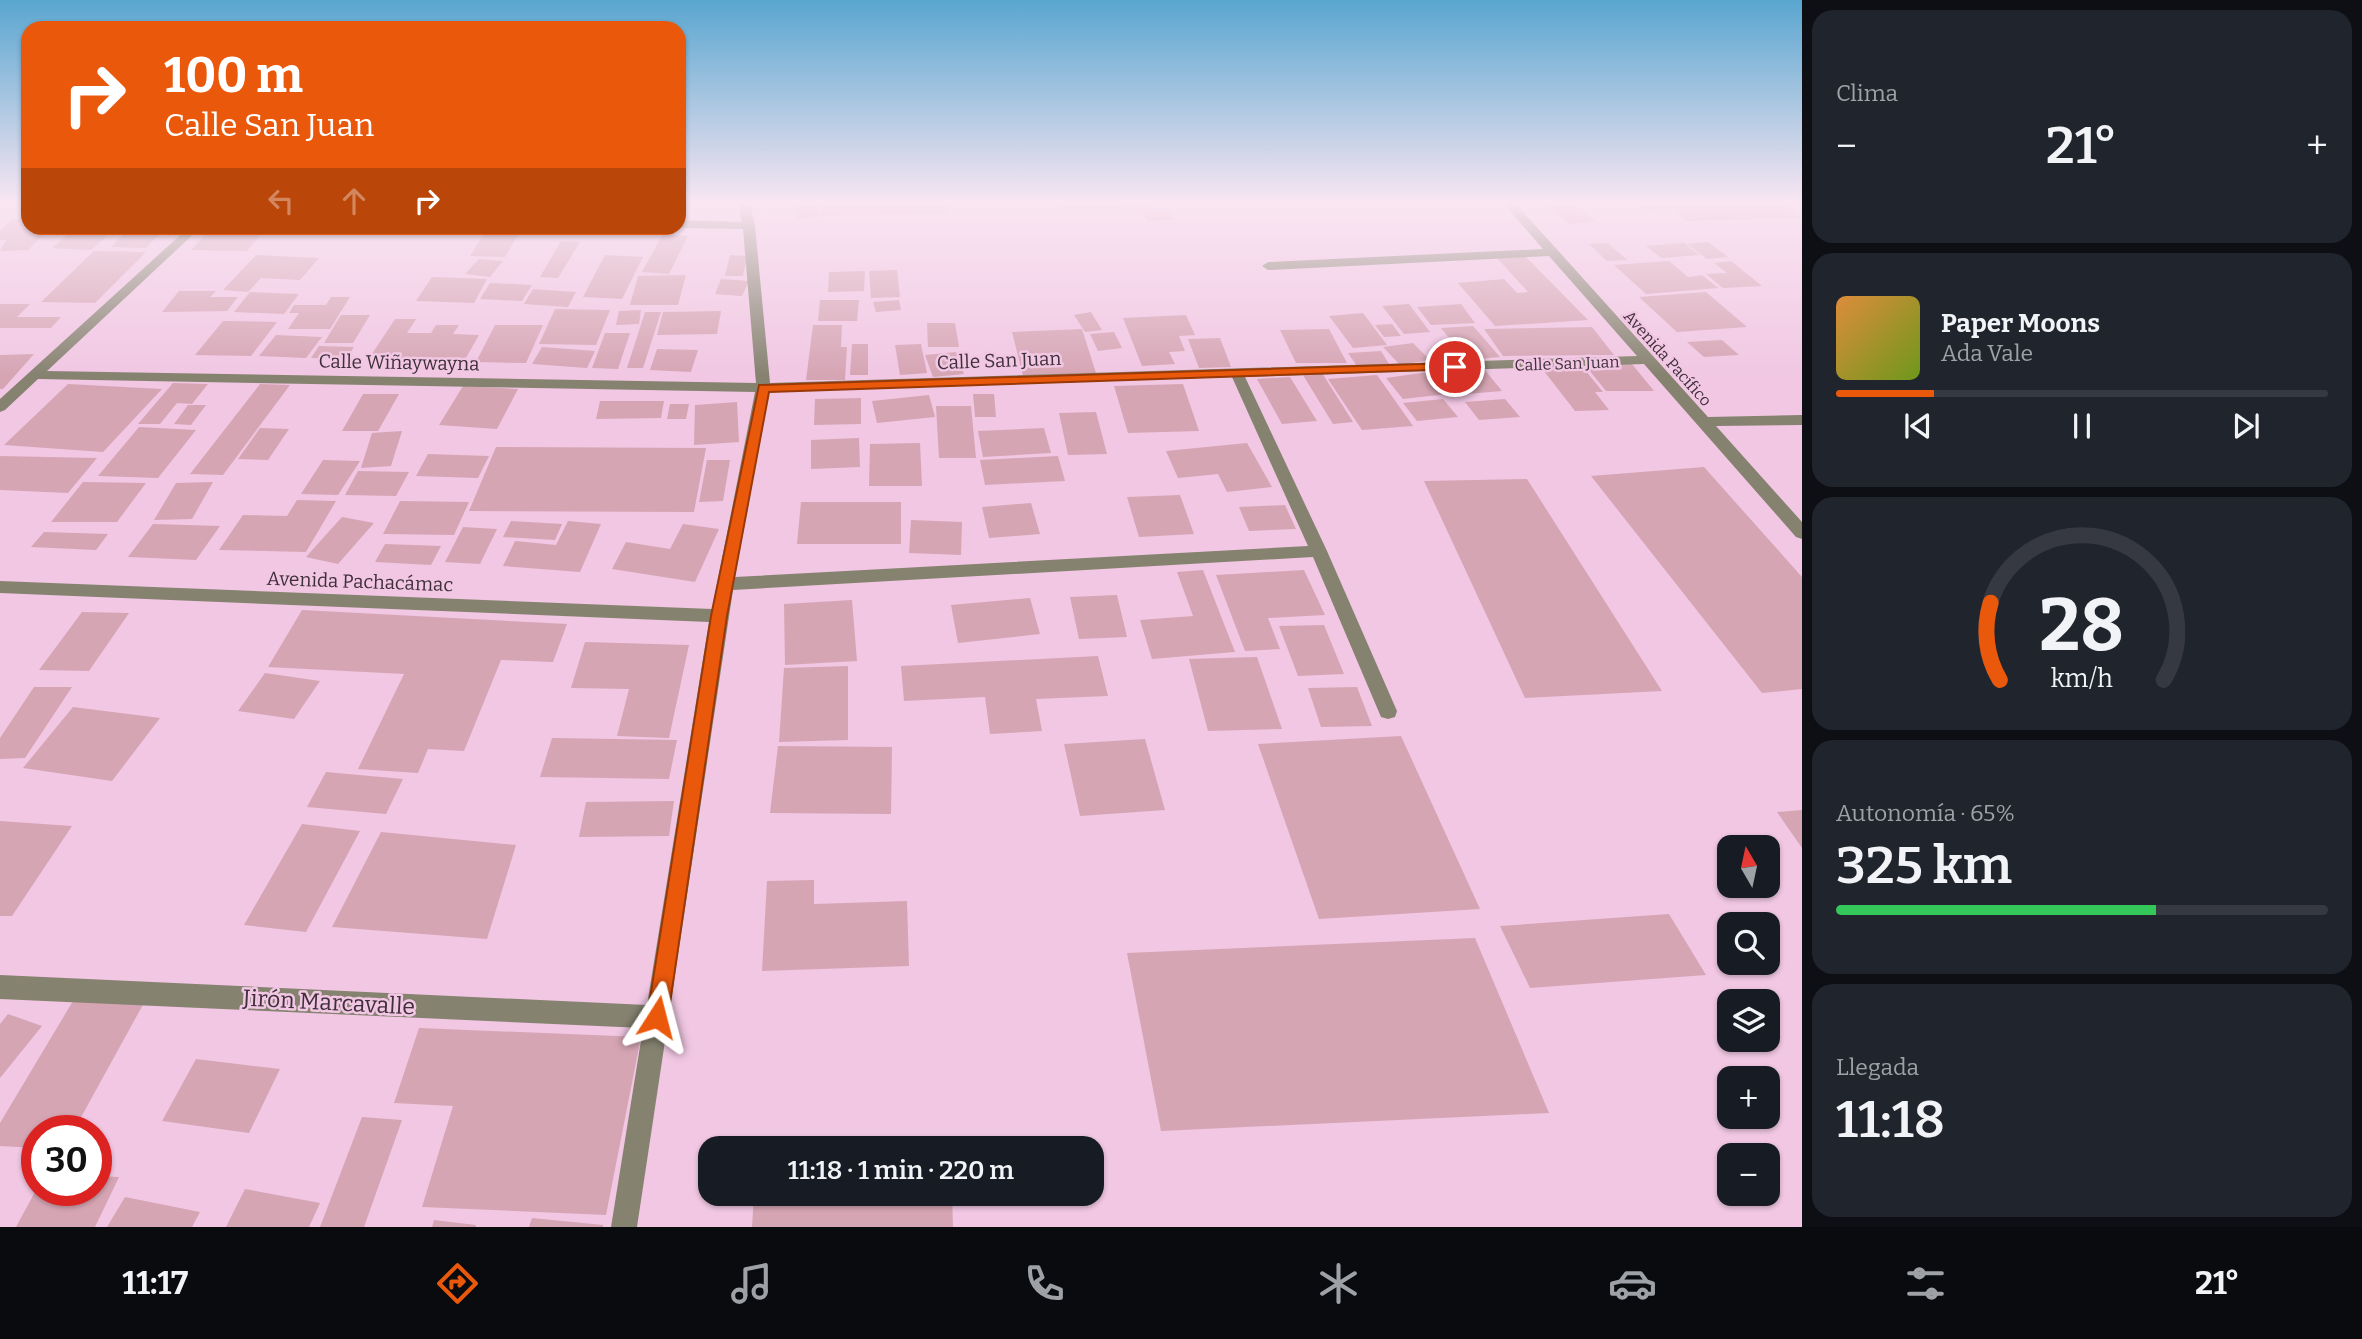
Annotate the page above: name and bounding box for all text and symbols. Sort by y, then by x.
text: 100 m [164,46,303,105]
icon: right [49,49,140,140]
text: Clima [1836,79,1898,107]
text: Calle San Juan [164,106,374,144]
text: 21° [2046,114,2117,177]
text: − [1836,123,1857,169]
text: + [2306,123,2328,169]
icon: left [262,182,300,220]
icon: ahead [335,182,373,220]
icon: right [408,182,446,220]
street label: Avenida Pacífico [1620,307,1715,410]
text: Paper Moons [1941,308,2100,339]
pin [1425,337,1485,397]
text: Ada Vale [1941,339,2033,367]
street label: Calle San Juan [936,347,1062,374]
icon: arrive [1436,348,1474,386]
street label: Calle Wiñaywayna [318,350,480,375]
street label: Calle San Juan [1514,352,1620,375]
icon: previous [1899,407,1937,445]
icon: pause [2063,407,2101,445]
icon: next [2227,407,2265,445]
street label: Avenida Pachacámac [266,567,454,596]
text: 28 [2040,582,2124,669]
text: km/h [2051,663,2113,693]
text: Autonomía · 65% [1836,799,2015,827]
text: 325 km [1836,834,2012,897]
north arrow [1717,835,1780,898]
map controls [1717,835,1780,1206]
button: search [1717,912,1780,975]
position arrow [620,980,694,1054]
street label: Jirón Marcavalle [241,983,416,1020]
button: layers [1717,989,1780,1052]
text: Llegada [1836,1053,1919,1081]
button: + [1717,1066,1780,1129]
text: 11:18 [1836,1088,1945,1151]
speed limit sign: 30 [21,1115,112,1206]
button: − [1717,1143,1780,1206]
text: 11:18 · 1 min · 220 m [788,1155,1014,1186]
icon: directions [433,1259,482,1308]
icon: music [727,1259,776,1308]
icon: phone [1020,1259,1069,1308]
icon: climate [1314,1259,1363,1308]
icon: car [1608,1259,1657,1308]
icon: filters [1901,1259,1950,1308]
text: 11:17 [122,1264,188,1302]
text: 21° [2195,1264,2240,1302]

